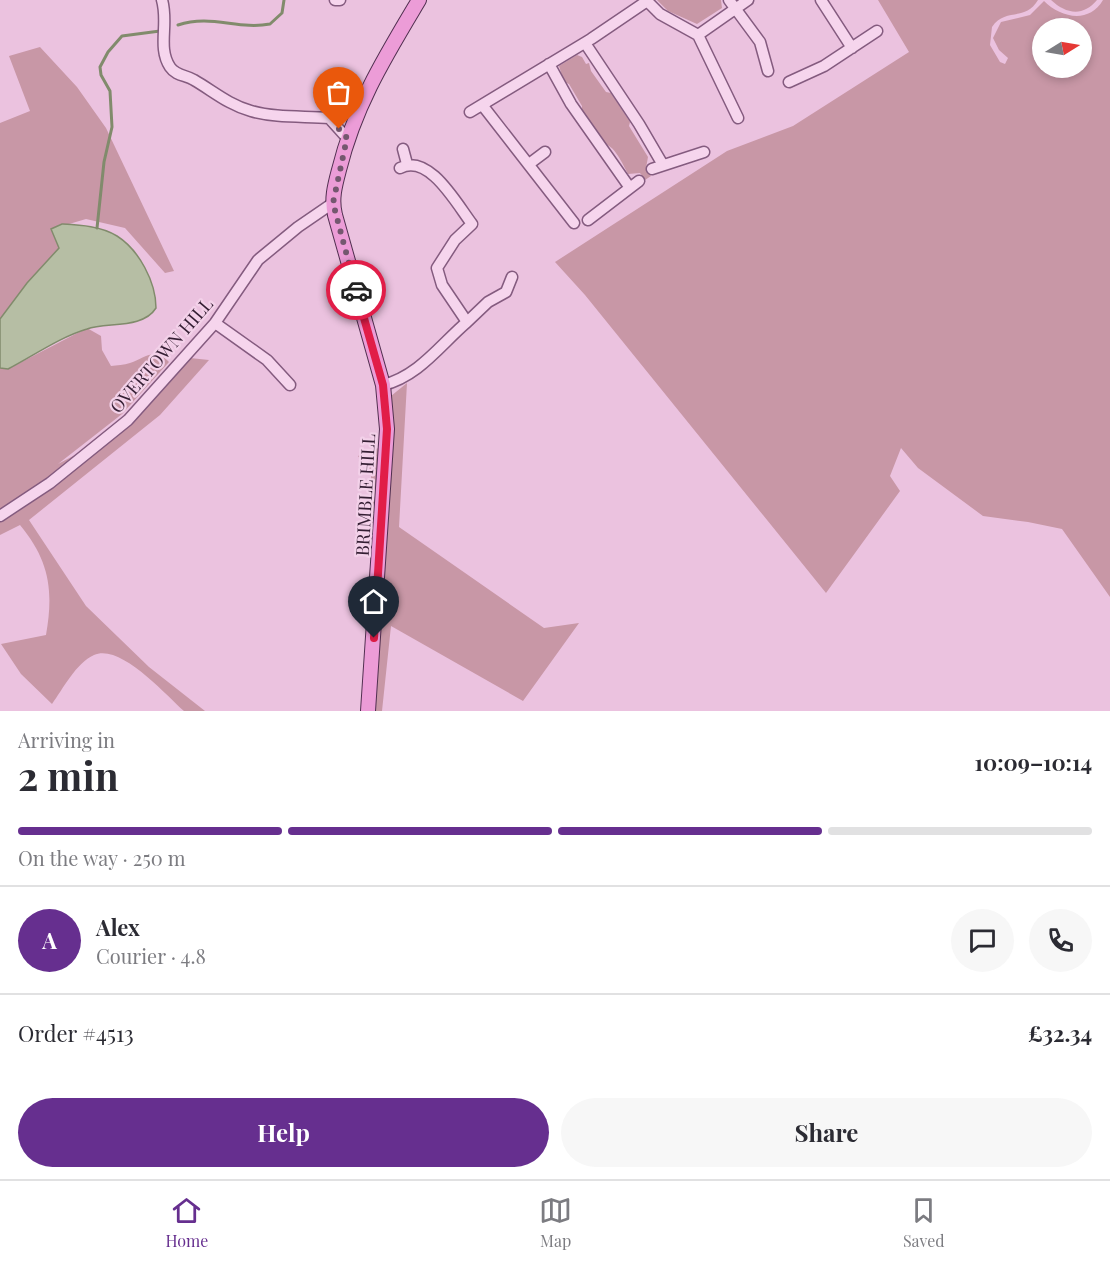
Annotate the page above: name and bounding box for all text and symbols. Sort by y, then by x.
north arrow [1032,18,1092,78]
map controls [1032,18,1092,78]
pin [313,67,364,129]
icon: bag [322,76,355,109]
courier [326,260,386,320]
icon: car [340,274,373,307]
street label: OVERTOWN HILL [104,292,218,418]
street label: BRIMBLE HILL [350,433,380,557]
pin [348,576,399,638]
icon: home [357,585,390,618]
text: Arriving in [18,726,115,753]
text: 10:09–10:14 [975,747,1092,777]
text: 2 min [18,749,119,801]
text: On the way · 250 m [18,844,185,871]
button: chat [951,909,1014,972]
button: phone [1029,909,1092,972]
text: Alex [96,912,140,942]
text: A [42,925,57,955]
text: Courier · 4.8 [96,942,206,969]
text: Order #4513 [18,1018,134,1048]
text: £32.34 [1028,1018,1092,1048]
button: Help [18,1098,549,1167]
button: Share [561,1098,1092,1167]
tab: Home [165,1194,208,1251]
tab: Map [539,1194,572,1251]
tab: Saved [903,1194,945,1251]

